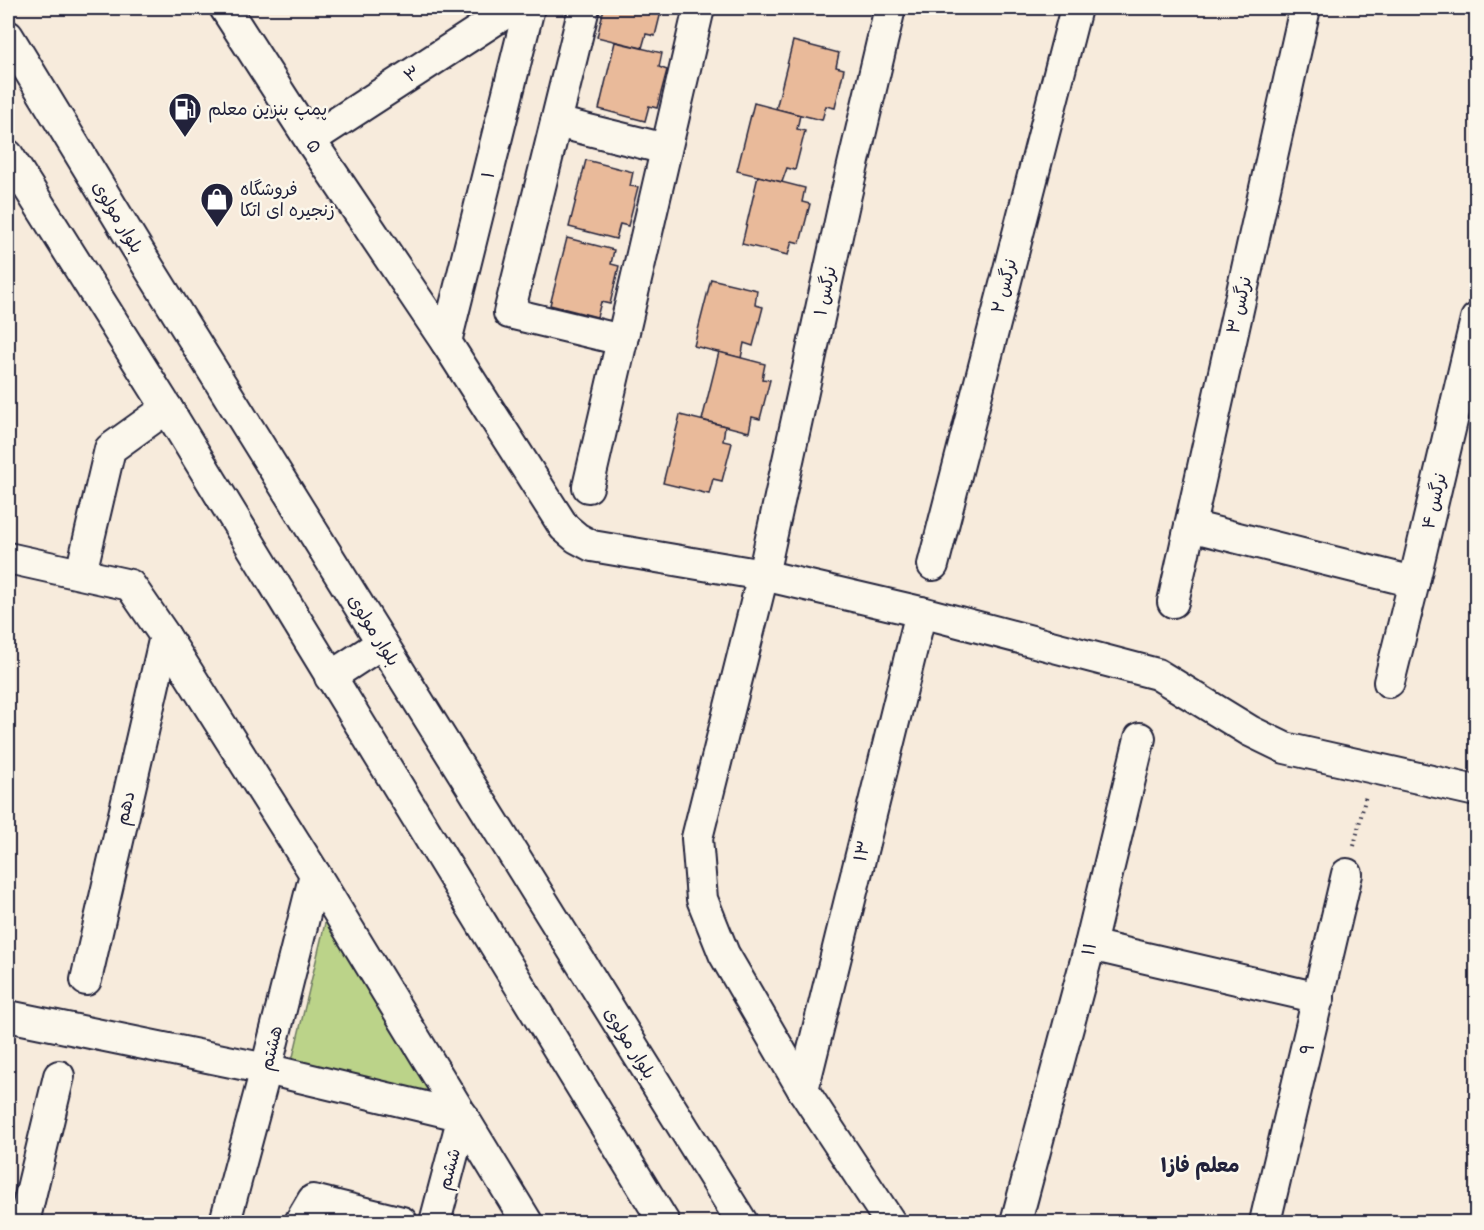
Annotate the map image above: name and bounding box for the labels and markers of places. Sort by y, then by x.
fuel station icon: پمپ بنزین معلم [167,91,203,138]
place label: پمپ بنزین معلم [208,98,327,123]
place label: فروشگاه زنجیره ای اتکا [240,178,335,223]
shop icon: فروشگاه زنجیره ای اتکا [199,181,235,228]

